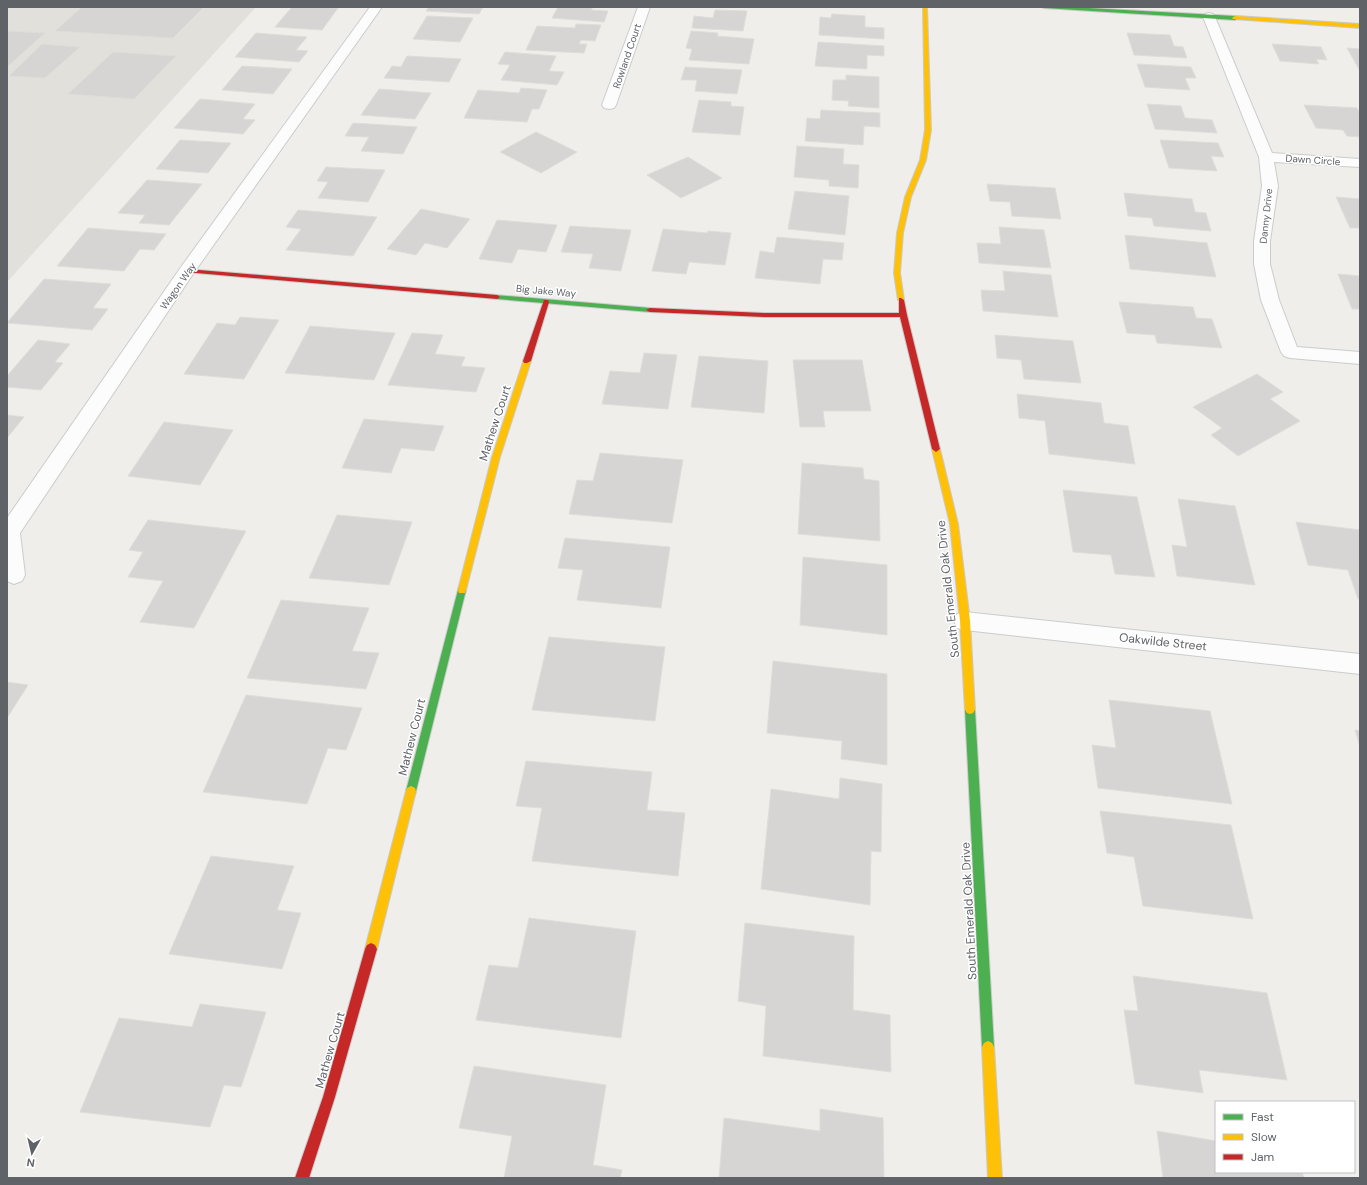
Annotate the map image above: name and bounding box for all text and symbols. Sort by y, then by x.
street label: Rowland Court [610,22,644,90]
street label: Dawn Circle [1285,152,1341,168]
street label: Danny Drive [1257,187,1275,244]
street label: Wagon Way [157,260,199,312]
street label: Big Jake Way [515,282,577,300]
street label: Mathew Court [475,383,515,463]
street label: South Emerald Oak Drive [933,519,963,658]
street label: Oakwilde Street [1118,629,1208,655]
street label: Mathew Court [395,697,429,777]
street label: South Emerald Oak Drive [957,842,981,980]
street label: Mathew Court [311,1010,349,1090]
legend [1215,1101,1355,1173]
text: Fast [1251,1109,1274,1125]
text: Slow [1251,1129,1277,1145]
north arrow [12,1133,52,1173]
text: Jam [1251,1149,1274,1165]
text: N [26,1155,36,1170]

